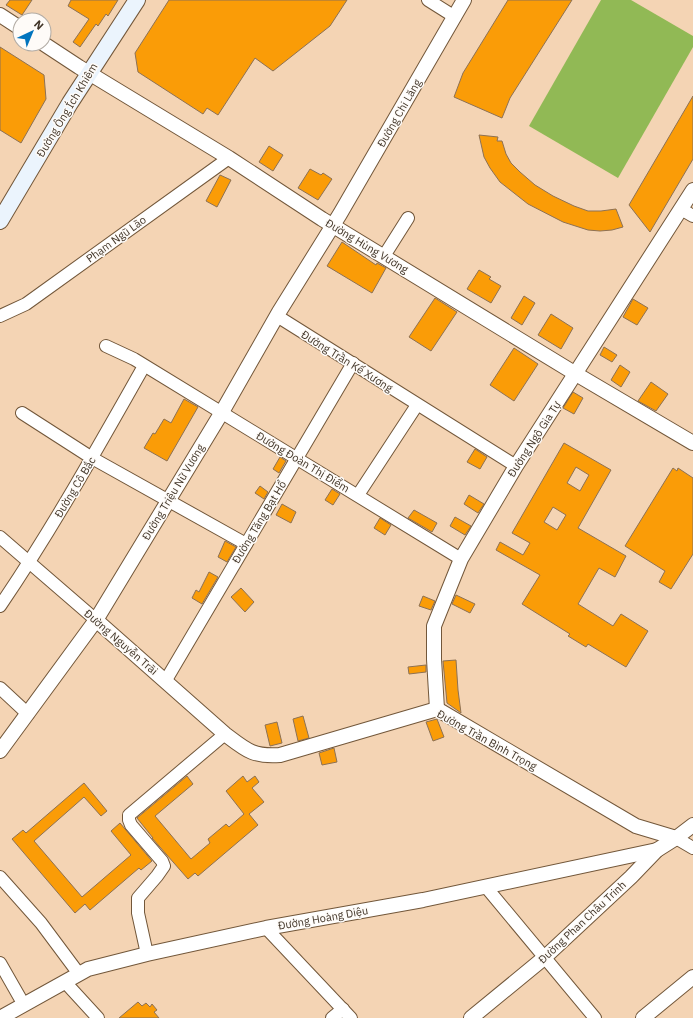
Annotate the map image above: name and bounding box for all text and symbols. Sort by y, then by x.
north arrow [12,12,52,52]
text: N [31,17,47,33]
street label: Đường Ông Ích Khiêm [33,60,101,160]
street label: Đường Chi Lăng [374,76,424,150]
street label: Phạm Ngũ Lão [83,212,149,266]
street label: Đường Hùng Vương [323,216,411,276]
street label: Đường Trần Kế Xương [299,327,396,395]
street label: Đường Ngô Gia Tự [504,398,564,480]
street label: Đường Đoàn Thị Điểm [254,429,352,495]
street label: Đường Triệu Nữ Vương [139,441,207,543]
street label: Đường Cô Bắc [51,454,99,520]
street label: Đường Tăng Bạt Hổ [229,478,289,566]
street label: Đường Nguyễn Trãi [81,606,161,678]
street label: Đường Trần Bình Trọng [435,707,540,773]
street label: Đường Phan Châu Trinh [535,878,629,966]
street label: Đường Hoàng Diệu [277,903,369,933]

